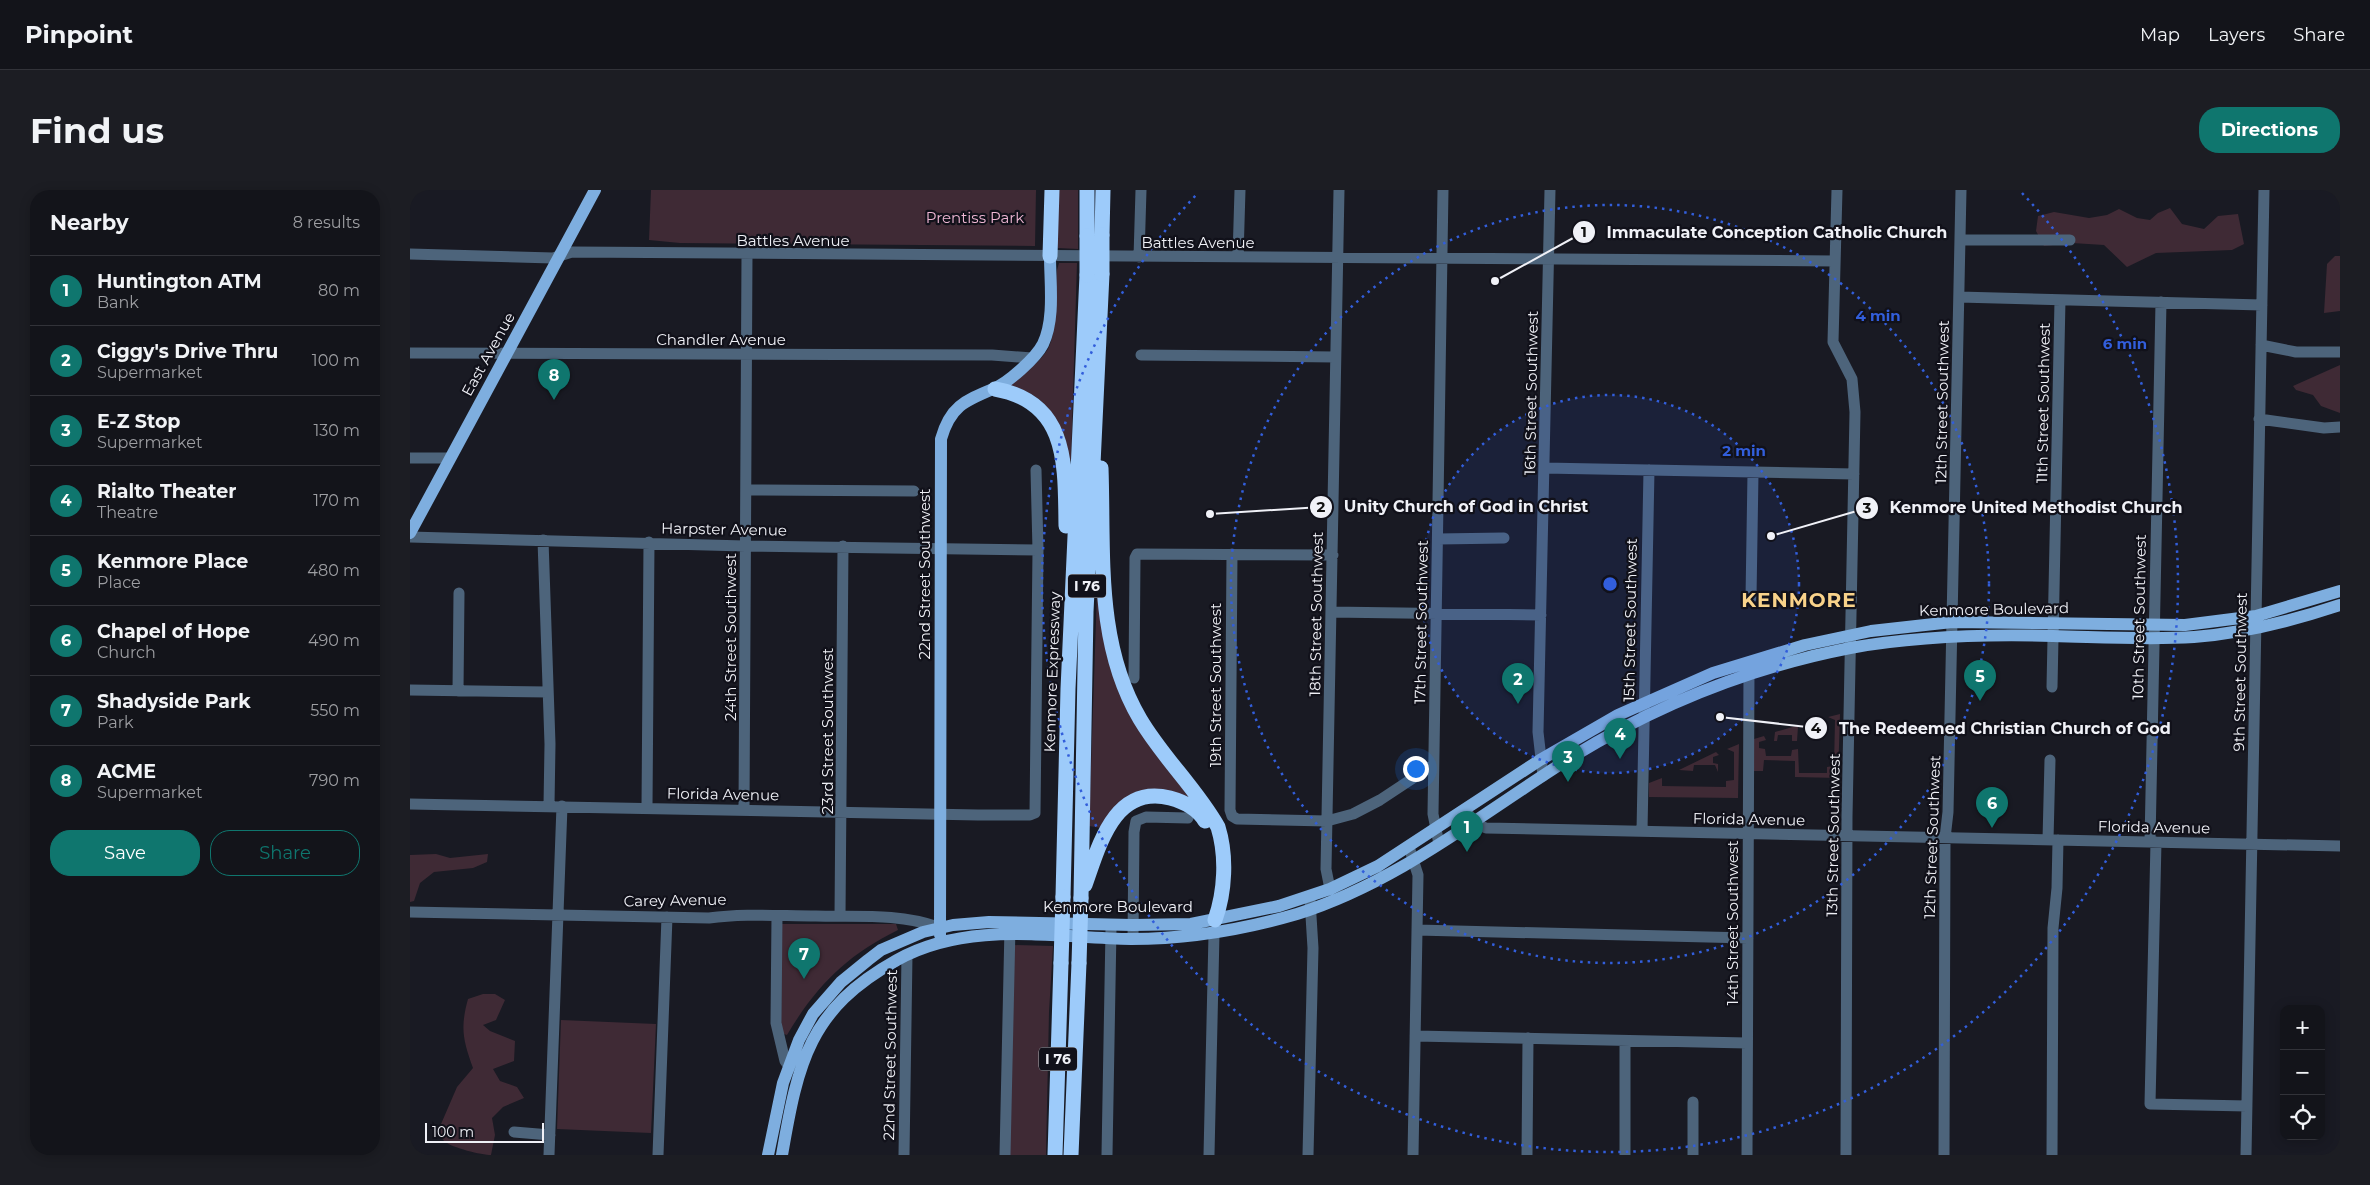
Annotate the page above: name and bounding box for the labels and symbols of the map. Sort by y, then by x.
park label: Prentiss Park [926,208,1024,227]
callout: Immaculate Conception Catholic Church [1572,217,1958,248]
text: 1 [1581,222,1587,241]
text: Immaculate Conception Catholic Church [1607,223,1947,242]
street label: Battles Avenue [736,231,850,250]
street label: Battles Avenue [1141,233,1255,252]
text: 4 min [1855,306,1901,325]
street label: East Avenue [457,309,519,399]
street label: 16th Street Southwest [1520,311,1542,475]
street label: 12th Street Southwest [1931,320,1953,484]
street label: 11th Street Southwest [2032,323,2054,483]
street label: Chandler Avenue [656,330,786,349]
text: 6 min [2103,334,2147,353]
pin: 8 [538,359,570,400]
text: 2 min [1722,441,1766,460]
street label: 22nd Street Southwest [915,489,934,659]
callout: Unity Church of God in Christ [1309,491,1598,522]
callout: Kenmore United Methodist Church [1854,492,2192,523]
text: 2 [1317,497,1326,516]
text: Unity Church of God in Christ [1344,497,1588,516]
text: 3 [1862,498,1872,517]
text: Kenmore United Methodist Church [1890,498,2182,517]
street label: Harpster Avenue [661,518,787,540]
street label: 18th Street Southwest [1305,532,1327,696]
street label: 10th Street Southwest [2128,534,2150,700]
street label: 15th Street Southwest [1619,538,1641,702]
street label: 17th Street Southwest [1410,540,1432,704]
street label: 24th Street Southwest [721,553,740,721]
road number: I 76 [1068,574,1106,598]
centre of rings [1601,575,1619,593]
district label: KENMORE [1741,588,1857,612]
street label: Kenmore Expressway [1040,591,1064,753]
street label: 9th Street Southwest [2229,592,2251,752]
street label: Kenmore Boulevard [1919,598,2069,620]
street label: 19th Street Southwest [1206,603,1225,767]
street label: 23rd Street Southwest [818,648,837,814]
pin: 5 [1964,660,1996,701]
pin: 2 [1502,663,1534,704]
callout: The Redeemed Christian Church of God [1804,712,2180,743]
pin: 4 [1604,718,1636,759]
text: 4 [1811,718,1822,737]
text: The Redeemed Christian Church of God [1839,719,2171,738]
pin: 3 [1552,741,1584,782]
street label: 13th Street Southwest [1822,753,1844,917]
street label: 12th Street Southwest [1920,755,1944,919]
your location [1403,756,1429,782]
street label: Florida Avenue [667,784,779,804]
pin: 6 [1976,787,2008,828]
street label: Florida Avenue [1693,809,1805,829]
pin: 1 [1451,811,1483,852]
street label: Florida Avenue [2098,817,2210,837]
street label: 14th Street Southwest [1723,841,1742,1006]
street label: Carey Avenue [623,890,727,910]
street label: Kenmore Boulevard [1043,897,1193,916]
pin: 7 [788,938,820,979]
street label: 22nd Street Southwest [879,969,901,1141]
road number: I 76 [1039,1048,1077,1071]
scale bar [425,1120,544,1143]

